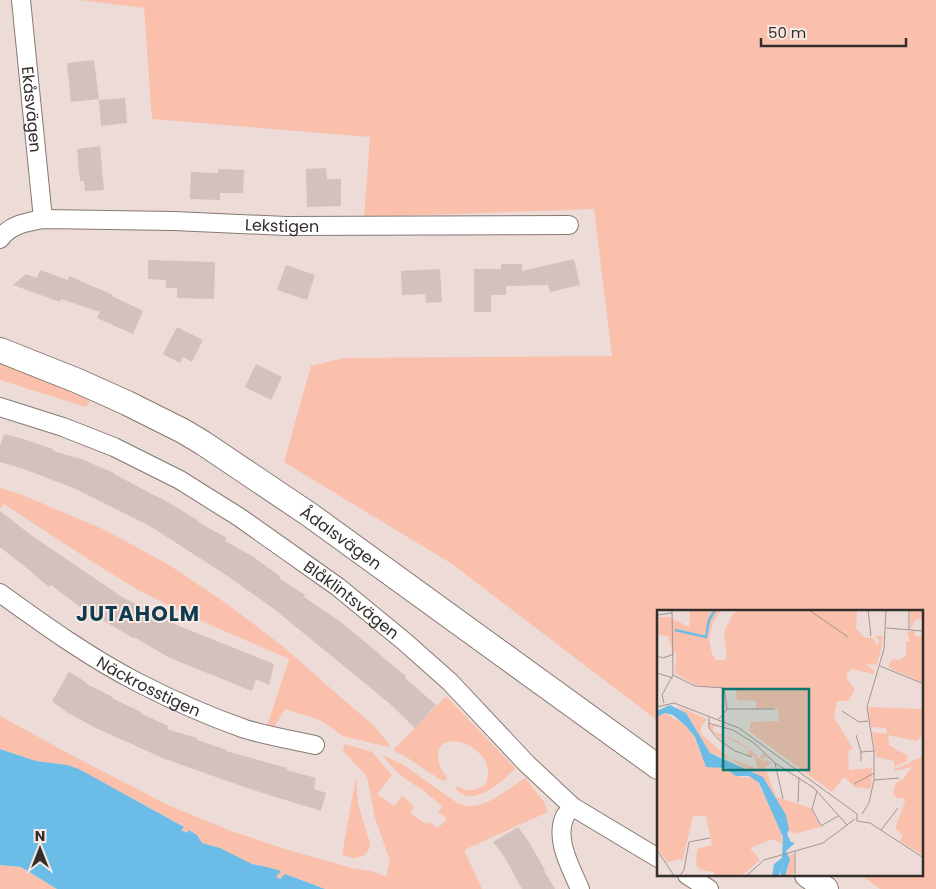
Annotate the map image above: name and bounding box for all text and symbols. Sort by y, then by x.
scale bar [761,15,906,47]
text: 50 m [768,22,806,43]
street label: Ekåsvägen [16,65,47,154]
street label: Lekstigen [244,213,319,238]
street label: Ådalsvägen [296,501,386,575]
street label: Blåklintsvägen [299,555,404,645]
district label: JUTAHOLM [76,599,200,628]
inset map [657,610,924,876]
street label: Näckrosstigen [92,651,204,723]
north arrow [15,824,65,874]
text: N [35,826,45,846]

